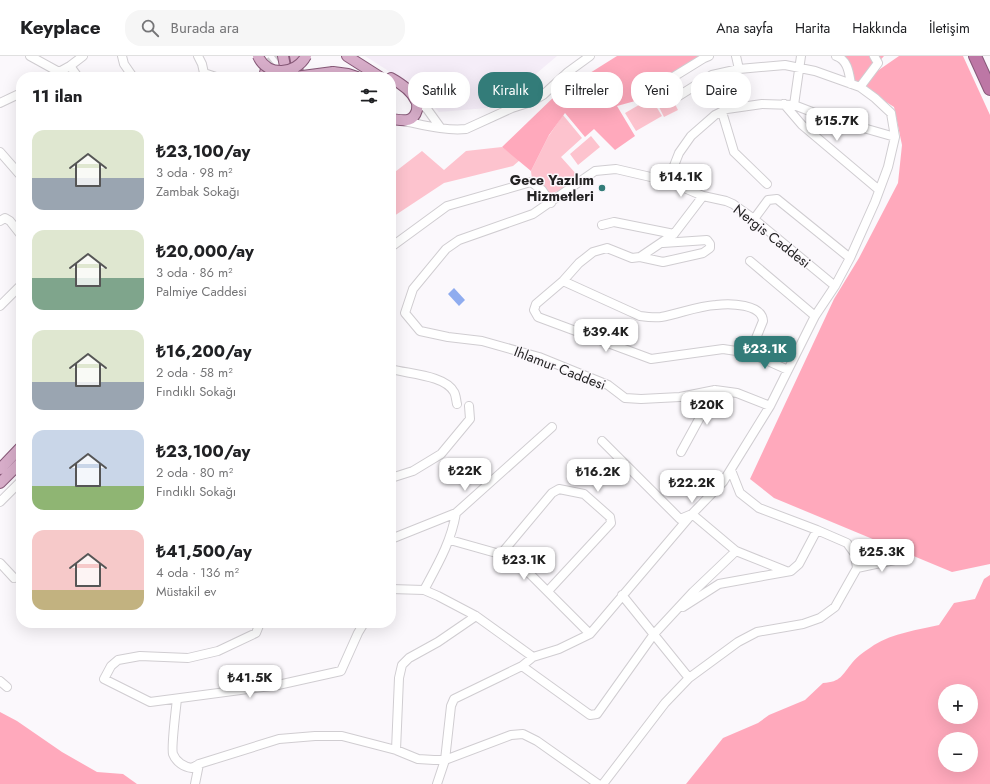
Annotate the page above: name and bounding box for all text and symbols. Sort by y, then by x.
search box [125,10,405,46]
text: Keyplace [20,14,101,41]
icon: search [139,17,161,39]
text: Burada ara [171,17,239,39]
text: Ana sayfa [716,18,773,38]
text: Harita [795,18,830,38]
text: Hakkında [852,18,907,38]
text: İletişim [929,18,970,38]
chip: Satılık [408,72,470,108]
chip: Kiralık [478,72,543,108]
chip: Filtreler [551,72,623,108]
chip: Yeni [631,72,683,108]
chip: Daire [691,72,751,108]
text: 11 ilan [32,84,83,108]
icon: filters [358,85,380,107]
pin: ₺15.7K [804,108,870,142]
text: ₺15.7K [815,111,859,130]
text: ₺23,100/ay [156,139,250,163]
icon: home [64,146,112,194]
text: 3 oda · 98 m² [156,163,233,182]
pin: ₺14.1K [648,164,714,198]
text: ₺14.1K [659,167,703,186]
place label: Gece Yazılım Hizmetleri [510,170,594,206]
text: Zambak Sokağı [156,182,240,201]
marker: Gece Yazılım Hizmetleri [597,183,607,193]
street label: Nergis Caddesi [729,200,815,272]
text: ₺20,000/ay [156,239,254,263]
icon: home [64,246,112,294]
text: 3 oda · 86 m² [156,263,233,282]
text: Palmiye Caddesi [156,282,247,301]
pin: ₺39.4K [573,319,639,353]
text: ₺39.4K [583,322,629,341]
pin: ₺23.1K [732,336,798,370]
text: ₺16,200/ay [156,339,252,363]
text: ₺23.1K [743,339,787,358]
street label: Ihlamur Caddesi [511,341,609,395]
icon: home [64,346,112,394]
text: 2 oda · 58 m² [156,363,233,382]
text: Fındıklı Sokağı [156,382,236,401]
pin: ₺20K [683,392,731,426]
text: ₺20K [690,395,724,414]
text: ₺23,100/ay [156,439,250,463]
icon: home [64,446,112,494]
pin: ₺22K [441,458,489,492]
pin: ₺16.2K [565,459,631,493]
text: ₺22K [448,461,482,480]
text: ₺16.2K [576,462,620,481]
text: 2 oda · 80 m² [156,463,233,482]
pin: ₺22.2K [659,470,725,504]
text: ₺22.2K [669,473,715,492]
text: Fındıklı Sokağı [156,482,236,501]
text: ₺41,500/ay [156,539,252,563]
pin: ₺25.3K [849,539,915,573]
text: ₺25.3K [859,542,905,561]
icon: home [64,546,112,594]
pin: ₺23.1K [491,547,557,581]
text: ₺23.1K [502,550,546,569]
text: 4 oda · 136 m² [156,563,239,582]
text: Müstakil ev [156,582,216,601]
pin: ₺41.5K [217,665,283,699]
text: ₺41.5K [228,668,272,687]
map controls [938,684,978,772]
button: + [938,684,978,724]
button: − [938,732,978,772]

